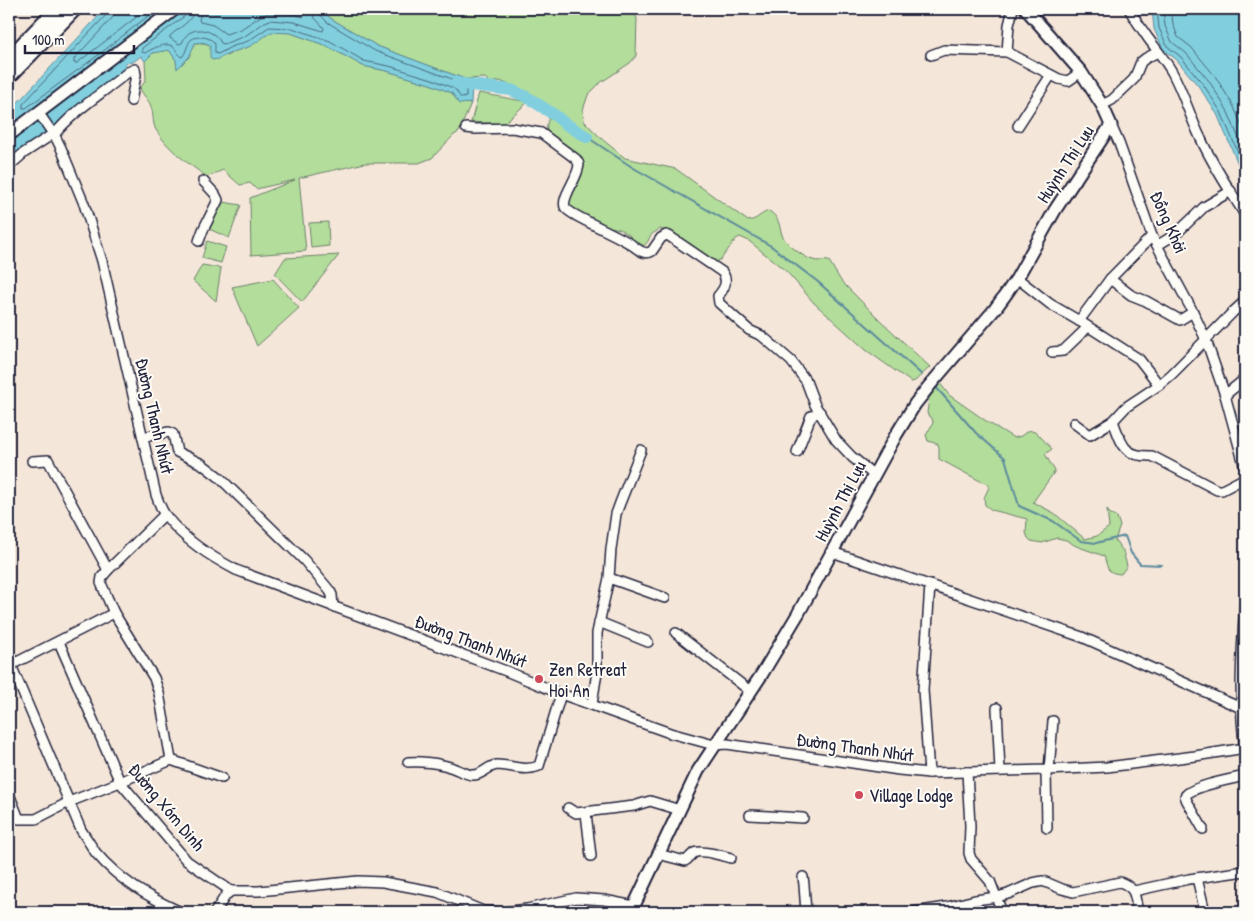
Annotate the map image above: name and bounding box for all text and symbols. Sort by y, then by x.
scale bar [25,22,134,54]
text: 100 m [32,29,65,50]
street label: Huỳnh Thị Lựu [1030,120,1100,208]
street label: Đồng Khởi [1144,187,1194,257]
street label: Đường Thanh Nhứt [130,356,181,477]
street label: Huỳnh Thị Lựu [808,456,872,546]
street label: Đường Thanh Nhứt [411,608,531,674]
place label: Zen Retreat Hoi An [549,657,627,703]
marker: Zen Retreat Hoi An [533,673,545,685]
street label: Đường Thanh Nhứt [795,726,916,768]
street label: Đường Xóm Dinh [123,758,211,856]
place label: Village Lodge [869,783,953,808]
marker: Village Lodge [853,789,865,801]

